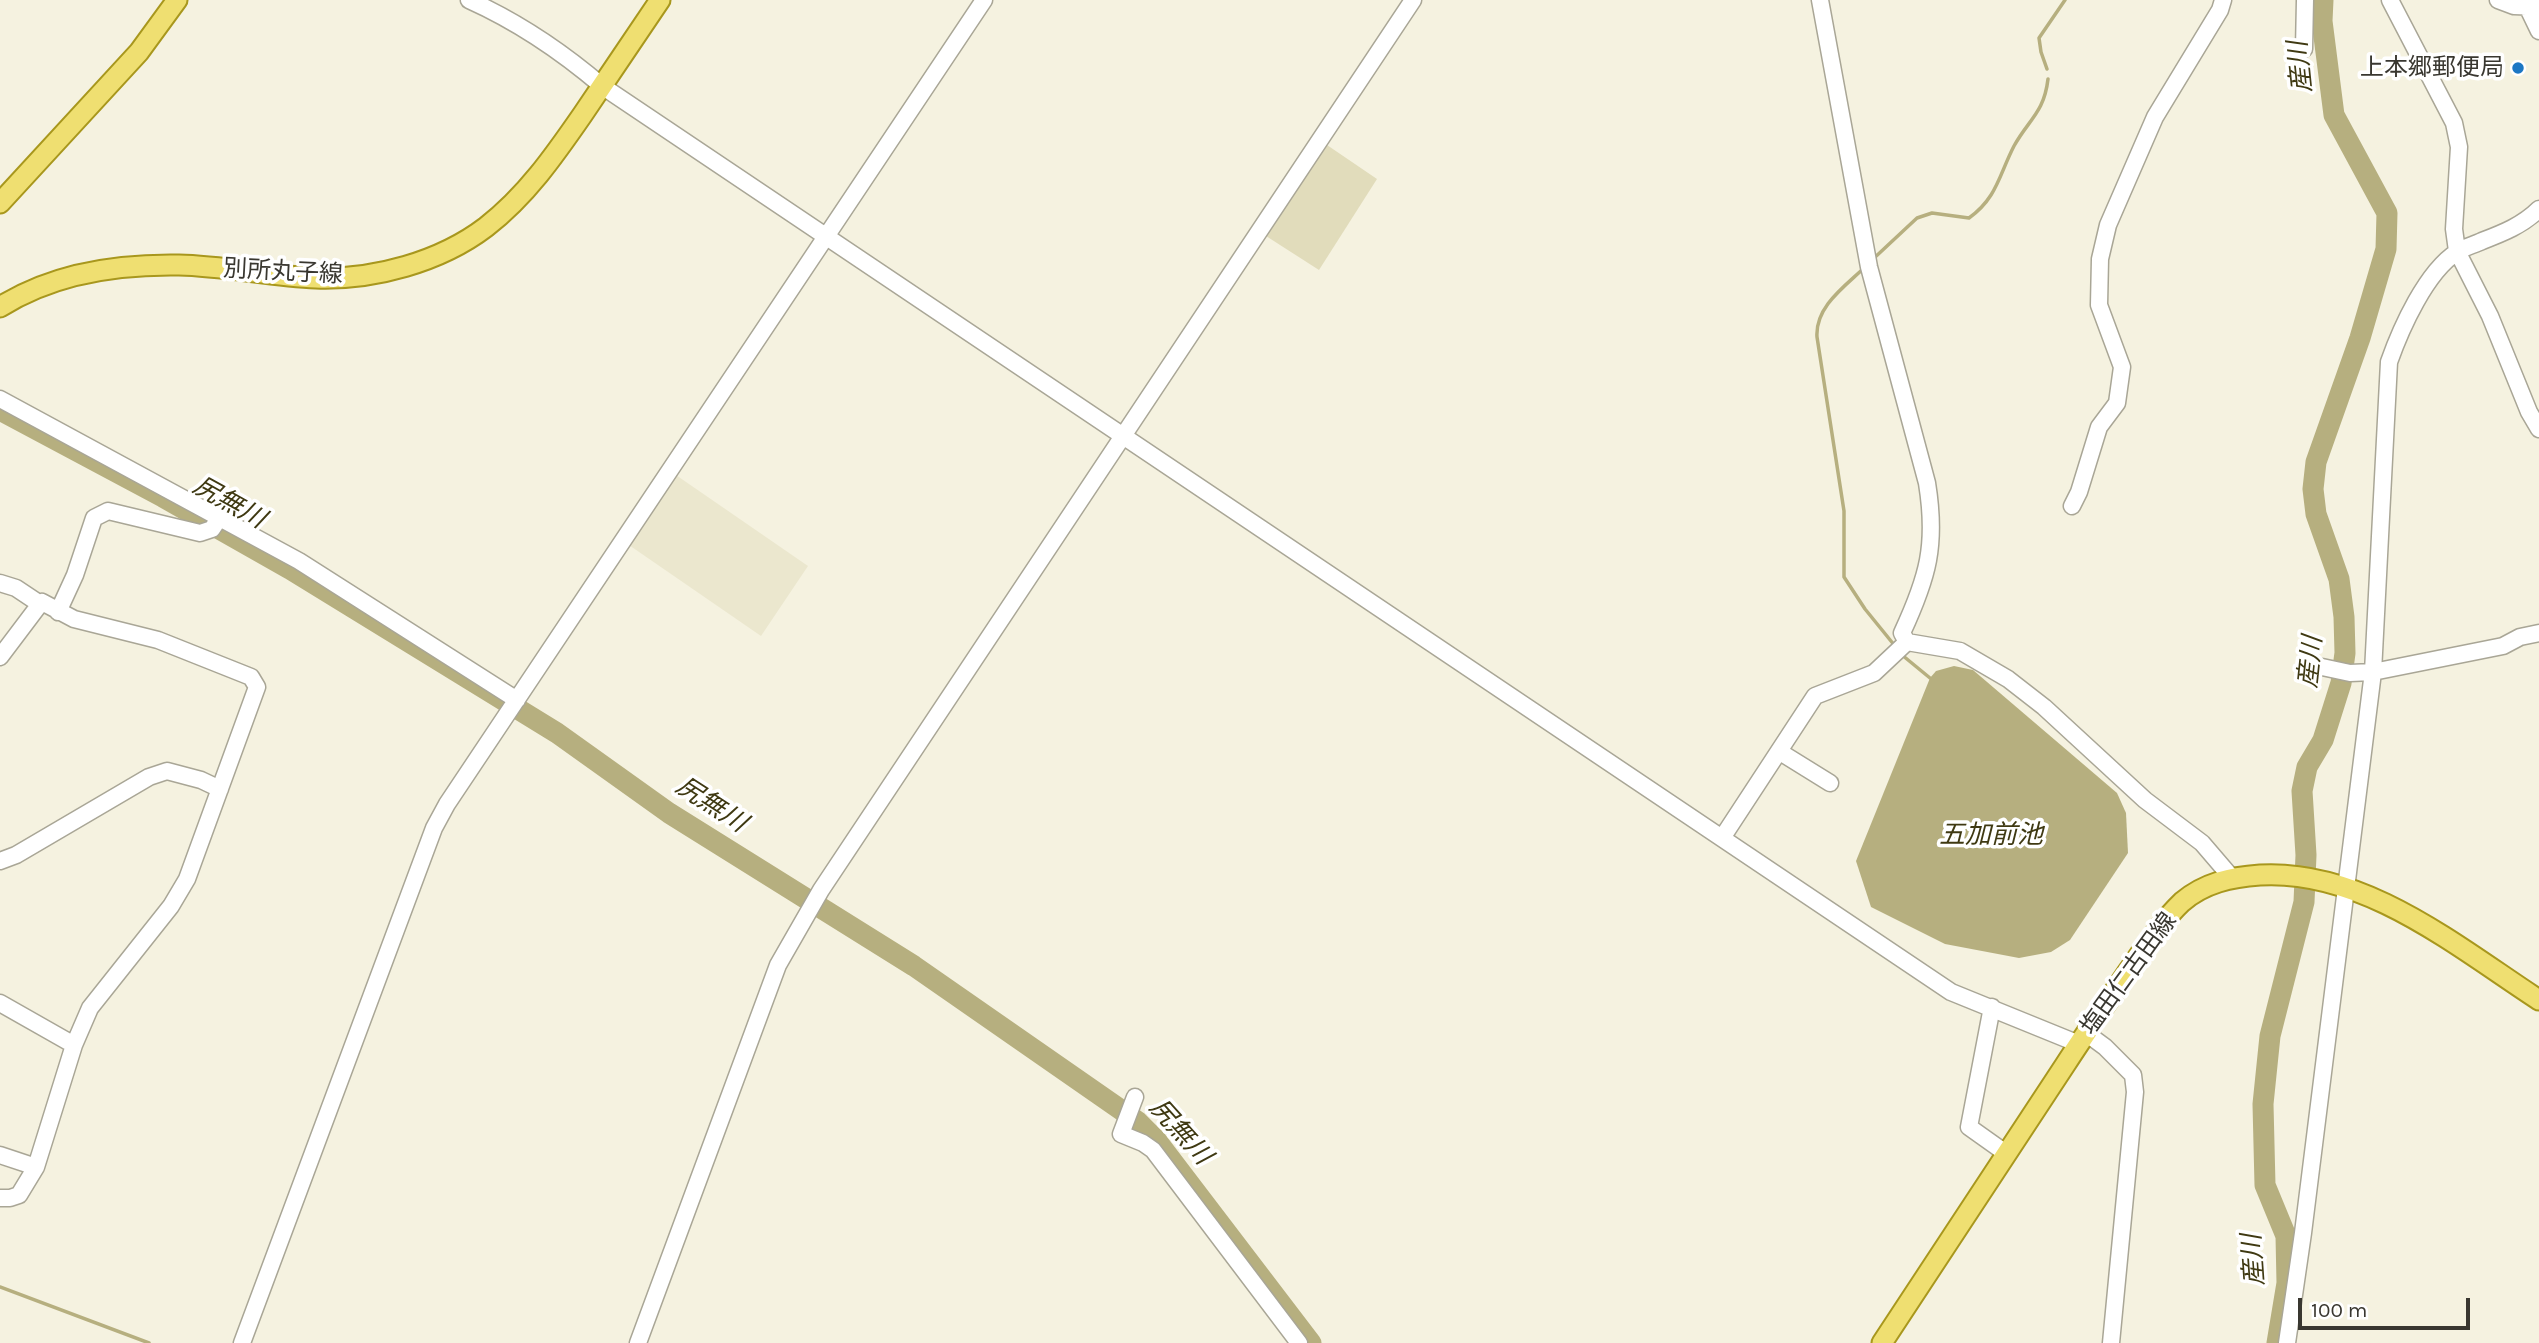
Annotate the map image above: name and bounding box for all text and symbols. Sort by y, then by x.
water label: 産川 [2283,40,2319,94]
place label: 上本郷郵便局 [2360,54,2504,82]
marker: 上本郷郵便局 [2510,60,2526,76]
street label: 別所丸子線 [222,254,344,290]
water label: 尻無川 [187,470,271,536]
water label: 産川 [2293,635,2329,689]
water label: 尻無川 [670,771,752,839]
water label: 五加前池 [1939,820,2043,852]
street label: 塩田仁古田線 [2075,907,2183,1041]
water label: 尻無川 [1142,1093,1218,1171]
water label: 産川 [2237,1233,2271,1287]
scale bar [2301,1284,2472,1328]
text: 100 m [2311,1298,2368,1322]

